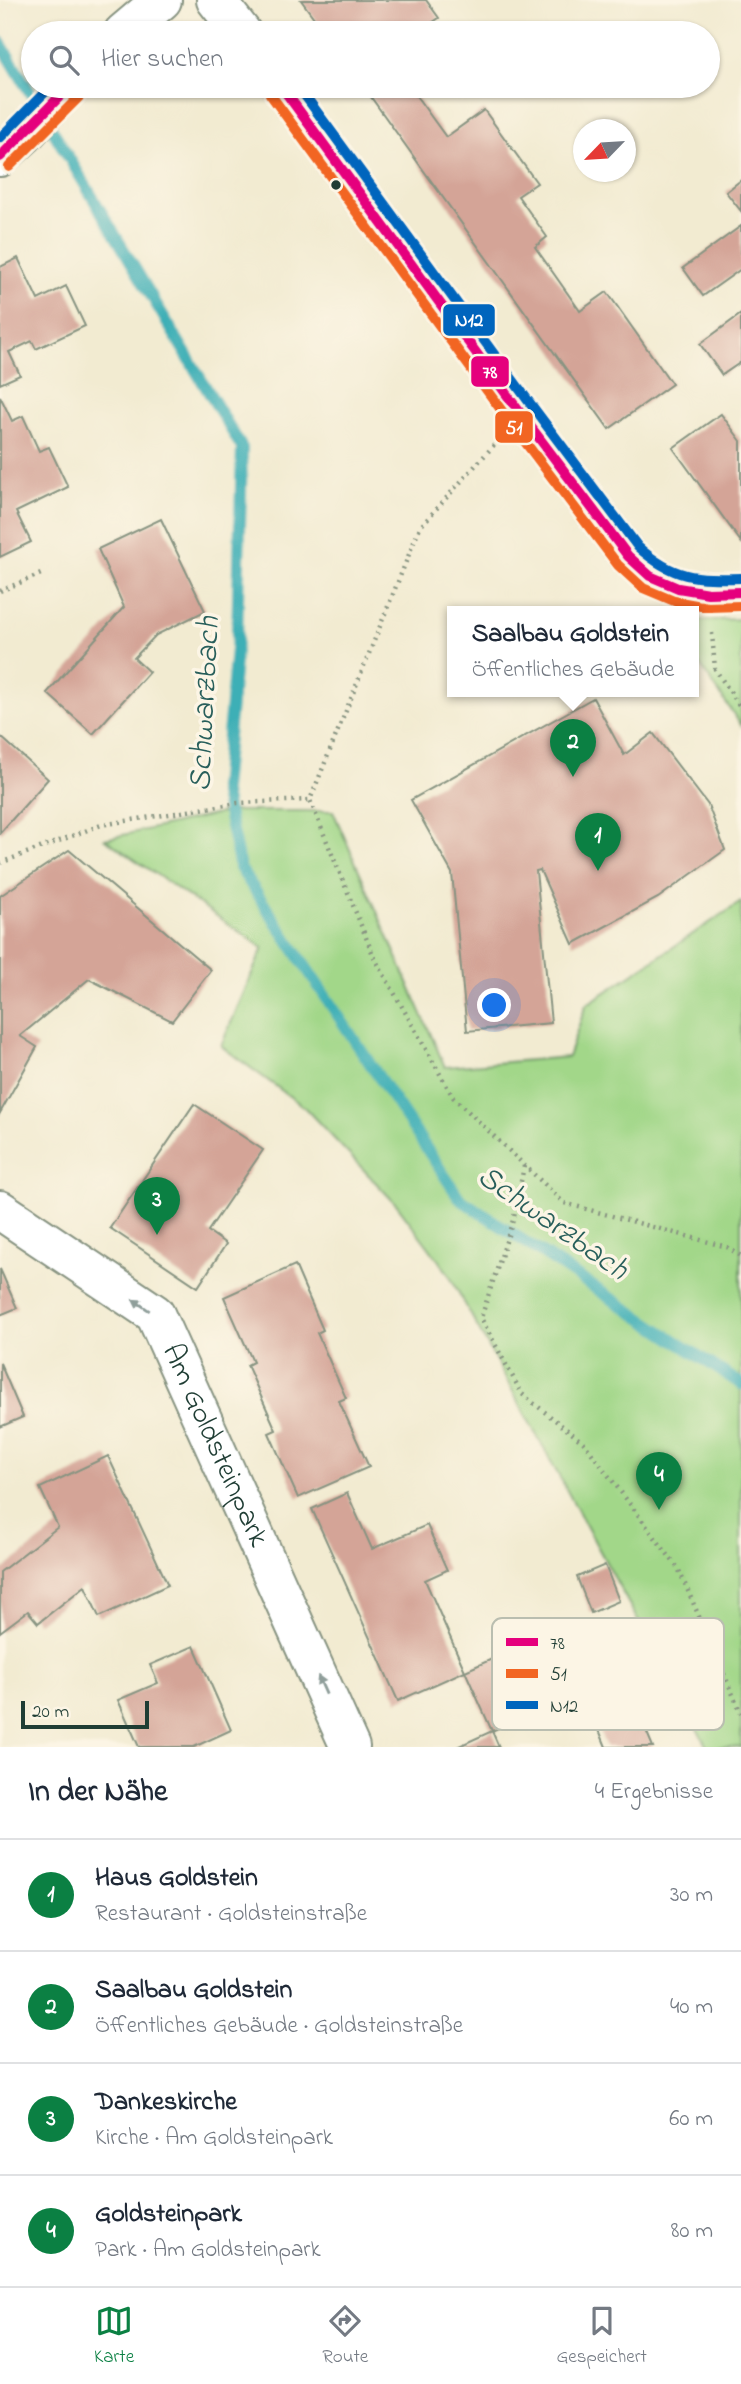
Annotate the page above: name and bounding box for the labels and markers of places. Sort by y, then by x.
unlabelled marker [329,178,343,192]
pin: 2 [550,719,596,777]
pin: 1 [575,813,621,871]
pin: 3 [134,1177,180,1235]
pin: 4 [636,1452,682,1510]

